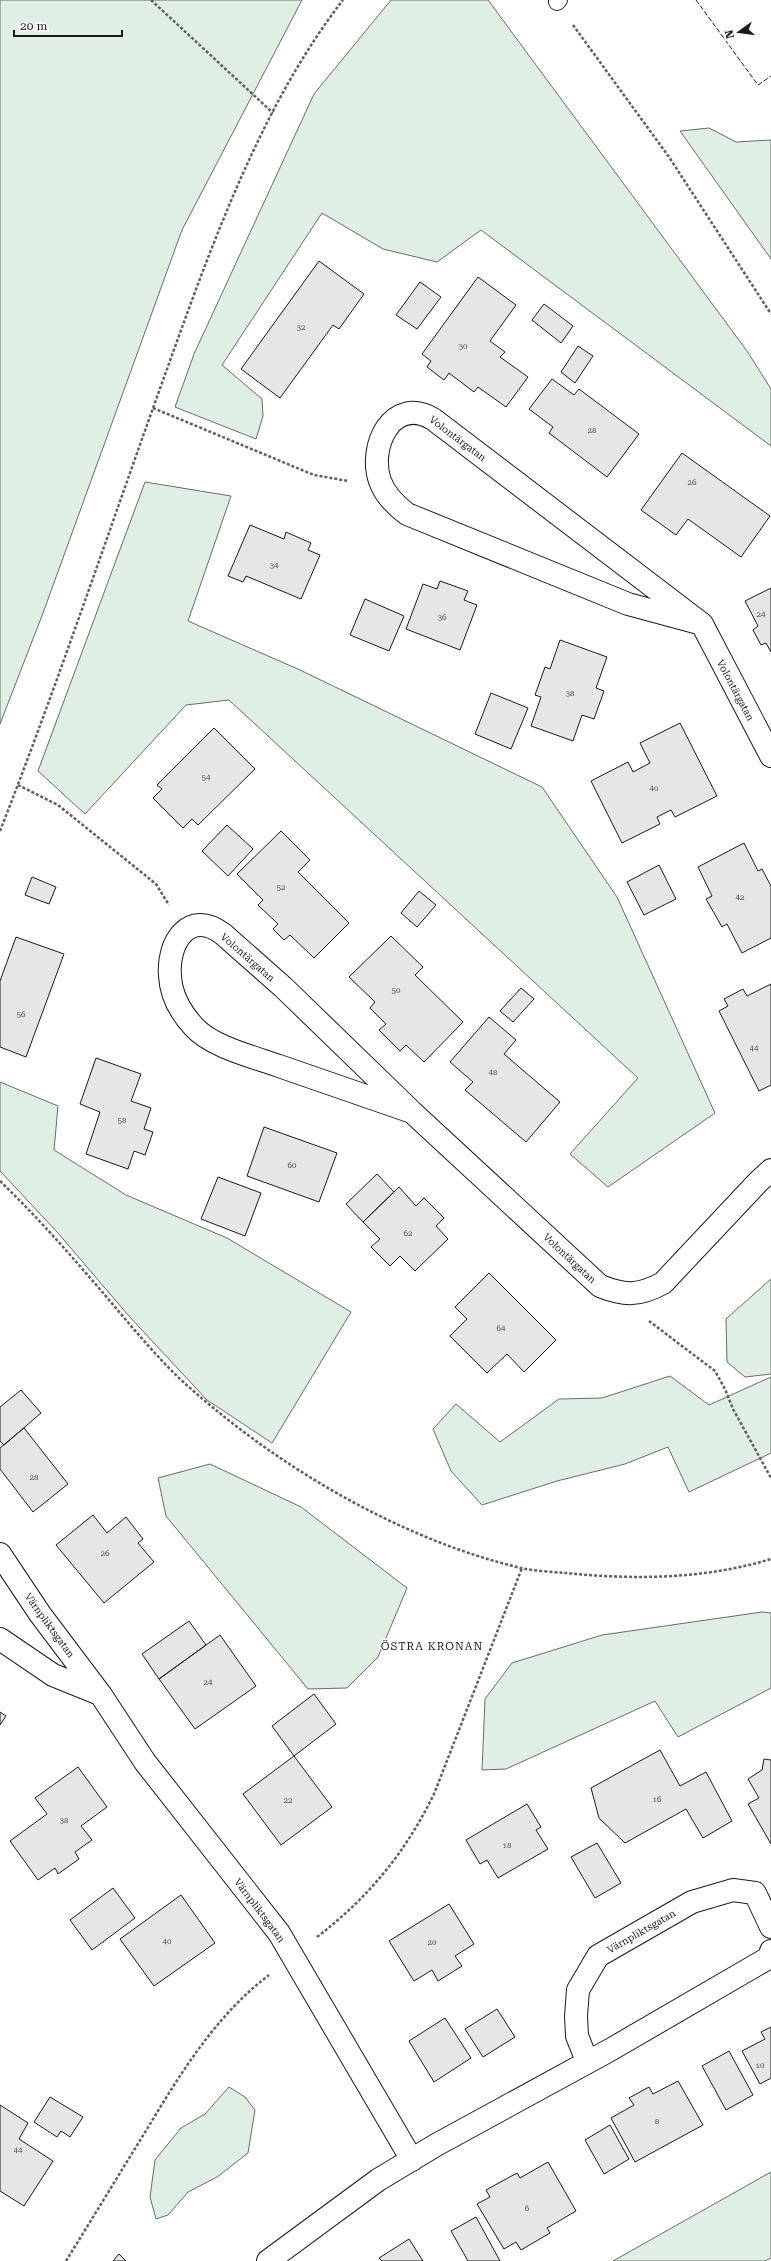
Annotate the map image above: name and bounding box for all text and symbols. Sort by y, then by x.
scale bar [14,12,122,38]
north arrow [719,12,759,52]
text: 20 m [20,19,47,33]
text: N [722,28,737,40]
house number: 32 [297,323,306,332]
house number: 30 [459,342,468,351]
street label: Volontärgatan [427,414,488,463]
house number: 28 [588,426,597,435]
house number: 26 [688,478,697,487]
house number: 34 [270,561,279,570]
house number: 24 [757,610,766,619]
house number: 36 [438,613,447,622]
street label: Volontärgatan [715,658,757,723]
house number: 38 [566,689,575,698]
house number: 54 [202,773,211,782]
house number: 40 [650,784,659,793]
house number: 52 [277,883,286,892]
house number: 42 [736,893,745,902]
street label: Volontärgatan [219,931,277,984]
house number: 50 [392,986,401,995]
house number: 56 [17,1010,26,1019]
house number: 44 [750,1044,759,1053]
house number: 48 [489,1068,498,1077]
house number: 58 [118,1116,127,1125]
house number: 60 [288,1161,297,1170]
house number: 62 [404,1229,413,1238]
street label: Volontärgatan [541,1231,599,1286]
house number: 64 [497,1324,506,1333]
house number: 28 [30,1473,39,1482]
house number: 26 [101,1549,110,1558]
street label: Värnpliktsgatan [23,1591,77,1660]
district label: ÖSTRA KRONAN [381,1639,483,1653]
house number: 24 [204,1678,213,1687]
house number: 16 [653,1795,662,1804]
house number: 22 [284,1796,293,1805]
house number: 38 [60,1816,69,1825]
house number: 18 [503,1841,512,1850]
street label: Värnpliktsgatan [232,1876,287,1945]
street label: Värnpliktsgatan [605,1907,678,1955]
house number: 40 [163,1937,172,1946]
house number: 20 [428,1938,437,1947]
house number: 10 [756,2061,765,2070]
house number: 8 [655,2117,660,2126]
house number: 44 [14,2146,23,2155]
house number: 6 [525,2204,530,2213]

